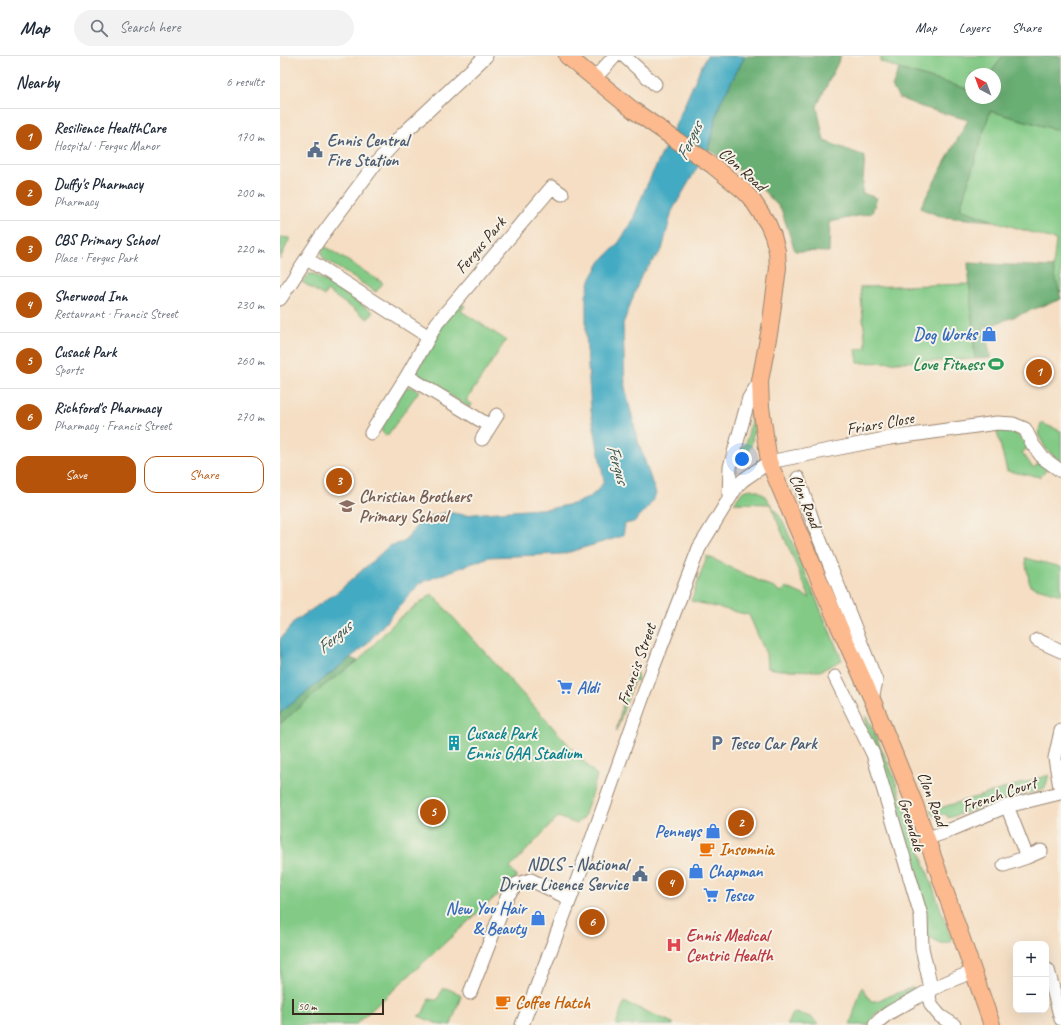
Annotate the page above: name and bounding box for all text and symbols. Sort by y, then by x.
search box [74,10,354,46]
text: Map [20,16,50,40]
icon: search [88,17,110,39]
text: Search here [120,18,181,37]
text: Map [915,19,937,36]
text: Layers [959,19,990,36]
text: Share [1012,19,1041,36]
north arrow [965,68,1001,104]
text: Nearby [16,72,59,93]
text: 6 results [226,74,264,90]
water label: Fergus [671,116,709,164]
text: Resilience HealthCare [54,119,166,138]
text: 1 [26,129,32,145]
text: 170 m [236,129,264,145]
place label: Ennis Central Fire Station [327,130,413,171]
text: Hospital · Fergus Manor [54,138,160,154]
public building icon: Ennis Central Fire Station [306,141,324,159]
street label: Clon Road [715,143,773,198]
text: Duffy's Pharmacy [54,175,143,194]
text: 2 [26,185,32,201]
text: 200 m [236,185,264,201]
text: Pharmacy [54,194,98,210]
street label: Fergus Park [451,211,511,278]
text: CBS Primary School [54,231,158,250]
text: 3 [26,241,32,257]
text: 220 m [236,241,264,257]
text: Place · Fergus Park [54,250,137,266]
text: Sherwood Inn [54,287,127,306]
text: 4 [26,297,32,313]
text: 230 m [236,297,264,313]
text: Restaurant · Francis Street [54,306,178,322]
place label: Dog Works [914,324,979,345]
shop icon: Dog Works [980,325,998,343]
text: Cusack Park [54,343,116,362]
text: 5 [26,353,32,369]
text: 260 m [236,353,264,369]
place label: Love Fitness [913,354,986,375]
sports icon: Love Fitness [987,355,1005,373]
pin: 1 [1026,357,1052,387]
text: Sports [54,362,83,378]
text: Richford's Pharmacy [54,399,161,418]
street label: Friars Close [845,407,917,440]
text: 6 [26,409,32,425]
text: 270 m [236,409,264,425]
text: Pharmacy · Francis Street [54,418,172,434]
water label: Fergus [602,442,635,489]
your location [732,449,752,469]
button: Save [16,456,136,493]
button: Share [144,456,264,493]
pin: 3 [326,466,352,496]
street label: Clon Road [785,471,827,534]
place label: Christian Brothers Primary School [359,486,473,527]
school or university icon: Christian Brothers Primary School [338,497,356,515]
water label: Fergus [312,614,358,658]
street label: Francis Street [612,619,662,708]
place label: Aldi [577,677,602,698]
supermarket icon: Aldi [556,678,574,696]
place label: Cusack Park Ennis GAA Stadium [466,723,583,764]
place label: Tesco Car Park [729,733,818,754]
building icon: Cusack Park Ennis GAA Stadium [445,734,463,752]
parking icon: Tesco Car Park [708,734,726,752]
street label: Clon Road [913,769,953,832]
street label: French Court [959,771,1041,817]
street label: Greendale [893,795,930,855]
pin: 5 [420,797,446,827]
pin: 2 [728,808,754,838]
place label: Penneys [655,821,703,842]
shop icon: Penneys [704,822,722,840]
place label: Insomnia [719,839,775,860]
cafe icon: Insomnia [698,840,716,858]
place label: NDLS - National Driver Licence Service [499,854,631,895]
place label: Chapman [708,861,764,882]
shop icon: Chapman [687,862,705,880]
public building icon: NDLS - National Driver Licence Service [631,865,649,883]
pin: 4 [658,868,684,898]
place label: Tesco [723,885,755,906]
supermarket icon: Tesco [702,886,720,904]
place label: New You Hair & Beauty [446,898,528,939]
pin: 6 [579,907,605,937]
shop icon: New You Hair & Beauty [529,909,547,927]
place label: Ennis Medical Centric Health [686,925,774,966]
hospital icon: Ennis Medical Centric Health [665,936,683,954]
map controls [1013,941,1049,1013]
button: + [1013,941,1049,977]
button: − [1013,977,1049,1013]
place label: Coffee Hatch [515,992,591,1013]
cafe icon: Coffee Hatch [494,993,512,1011]
scale bar [292,997,384,1016]
text: 50 m [298,999,317,1013]

